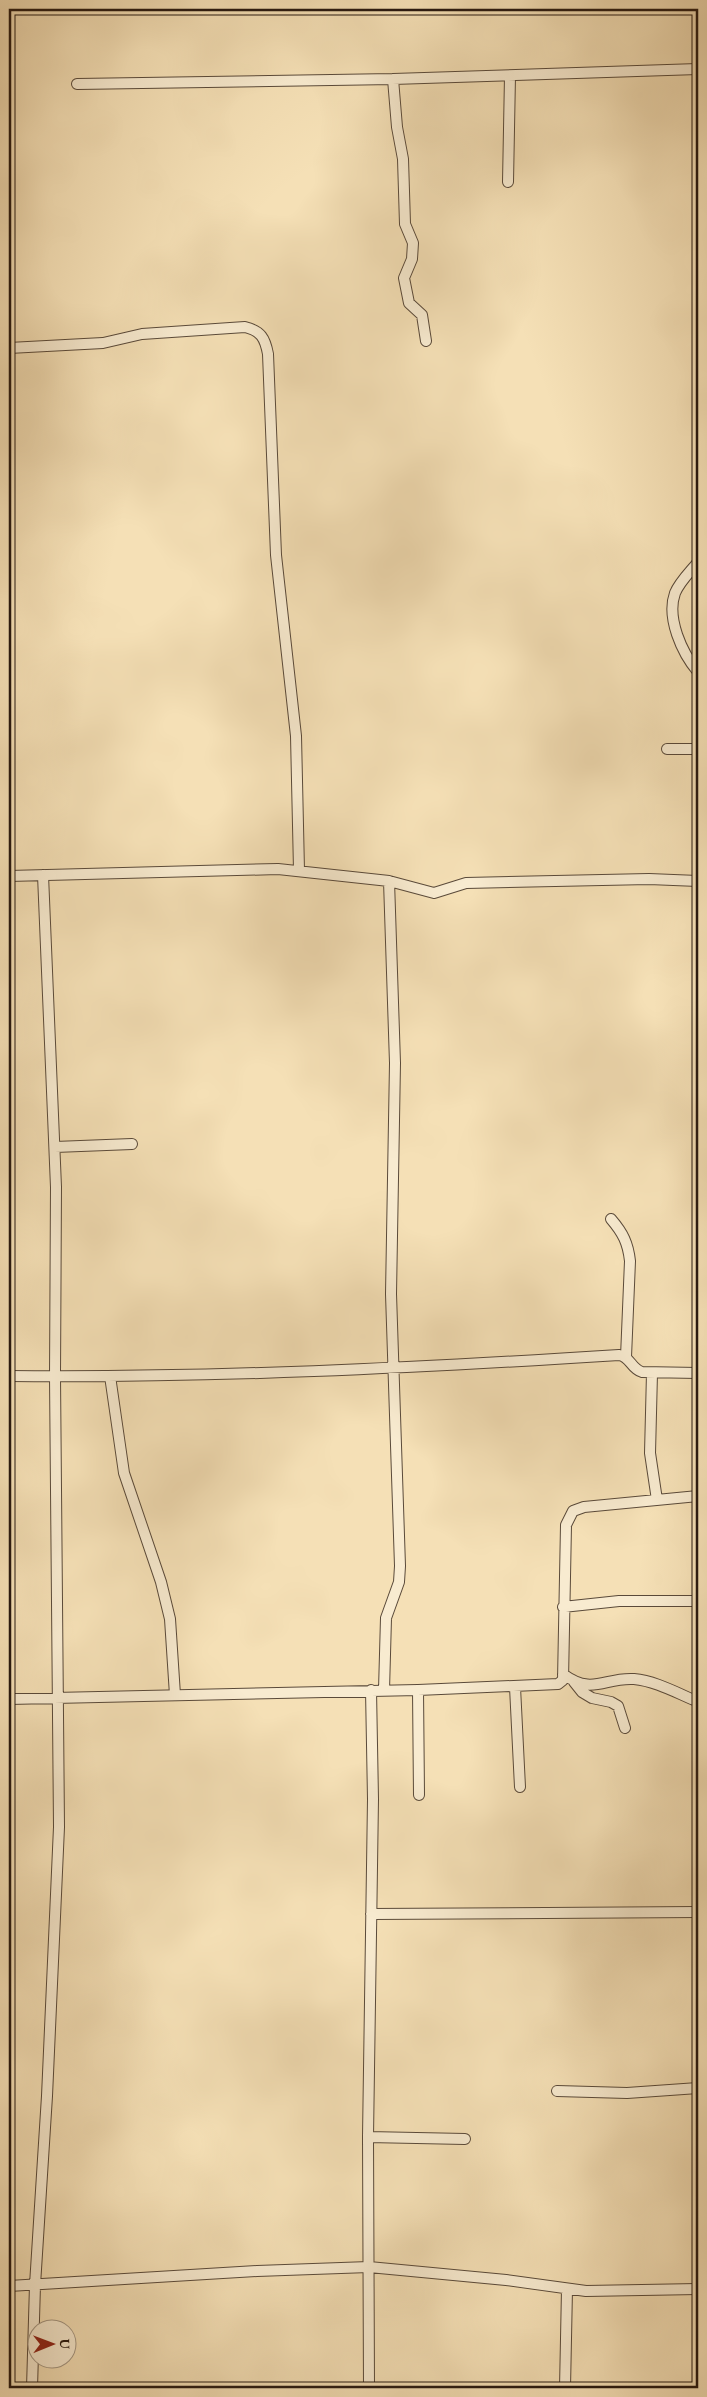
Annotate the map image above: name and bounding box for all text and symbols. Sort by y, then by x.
north arrow [28,2320,78,2370]
text: U [56,2338,74,2350]

